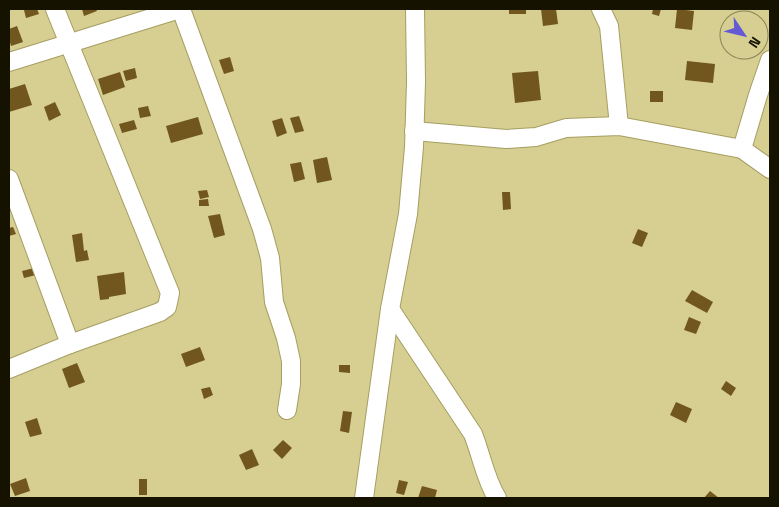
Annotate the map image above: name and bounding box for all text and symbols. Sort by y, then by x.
north arrow [719,10,769,60]
text: N [745,33,765,51]

